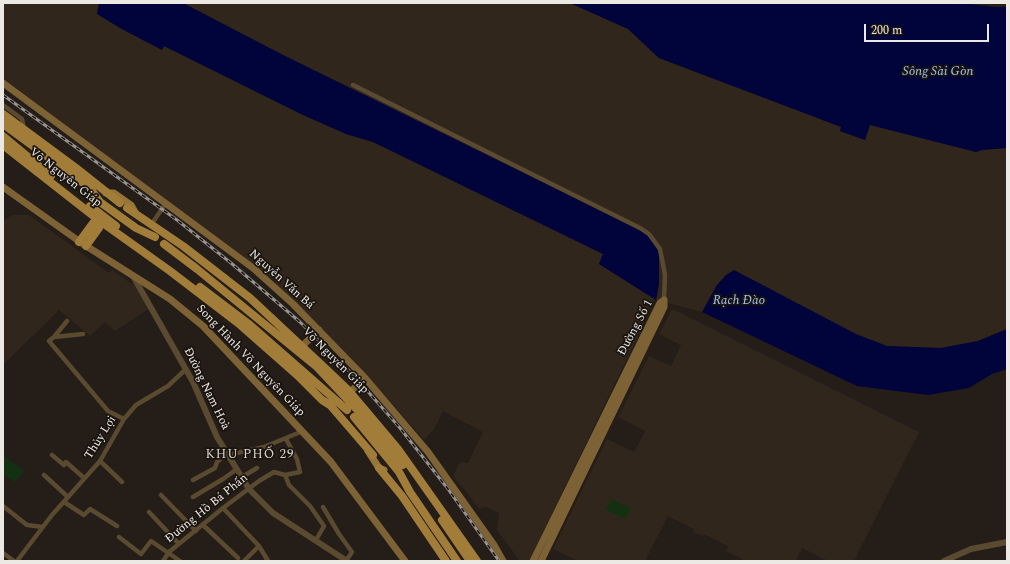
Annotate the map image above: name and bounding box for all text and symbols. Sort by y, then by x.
scale bar [866,16,991,42]
text: 200 m [871,21,902,40]
water label: Sông Sài Gòn [903,64,973,80]
street label: Võ Nguyên Giáp [26,145,104,211]
street label: Nguyễn Văn Bá [246,247,316,313]
water label: Rạch Đào [713,293,765,309]
street label: Đường Số 1 [615,298,657,358]
street label: Song Hành Võ Nguyên Giáp [193,302,307,420]
street label: Võ Nguyên Giáp [299,325,371,397]
street label: Đường Nam Hoà [180,346,232,432]
street label: Thủy Lợi [82,414,120,462]
district label: KHU PHỐ 29 [205,447,295,463]
street label: Đường Hồ Bá Phấn [163,471,251,547]

